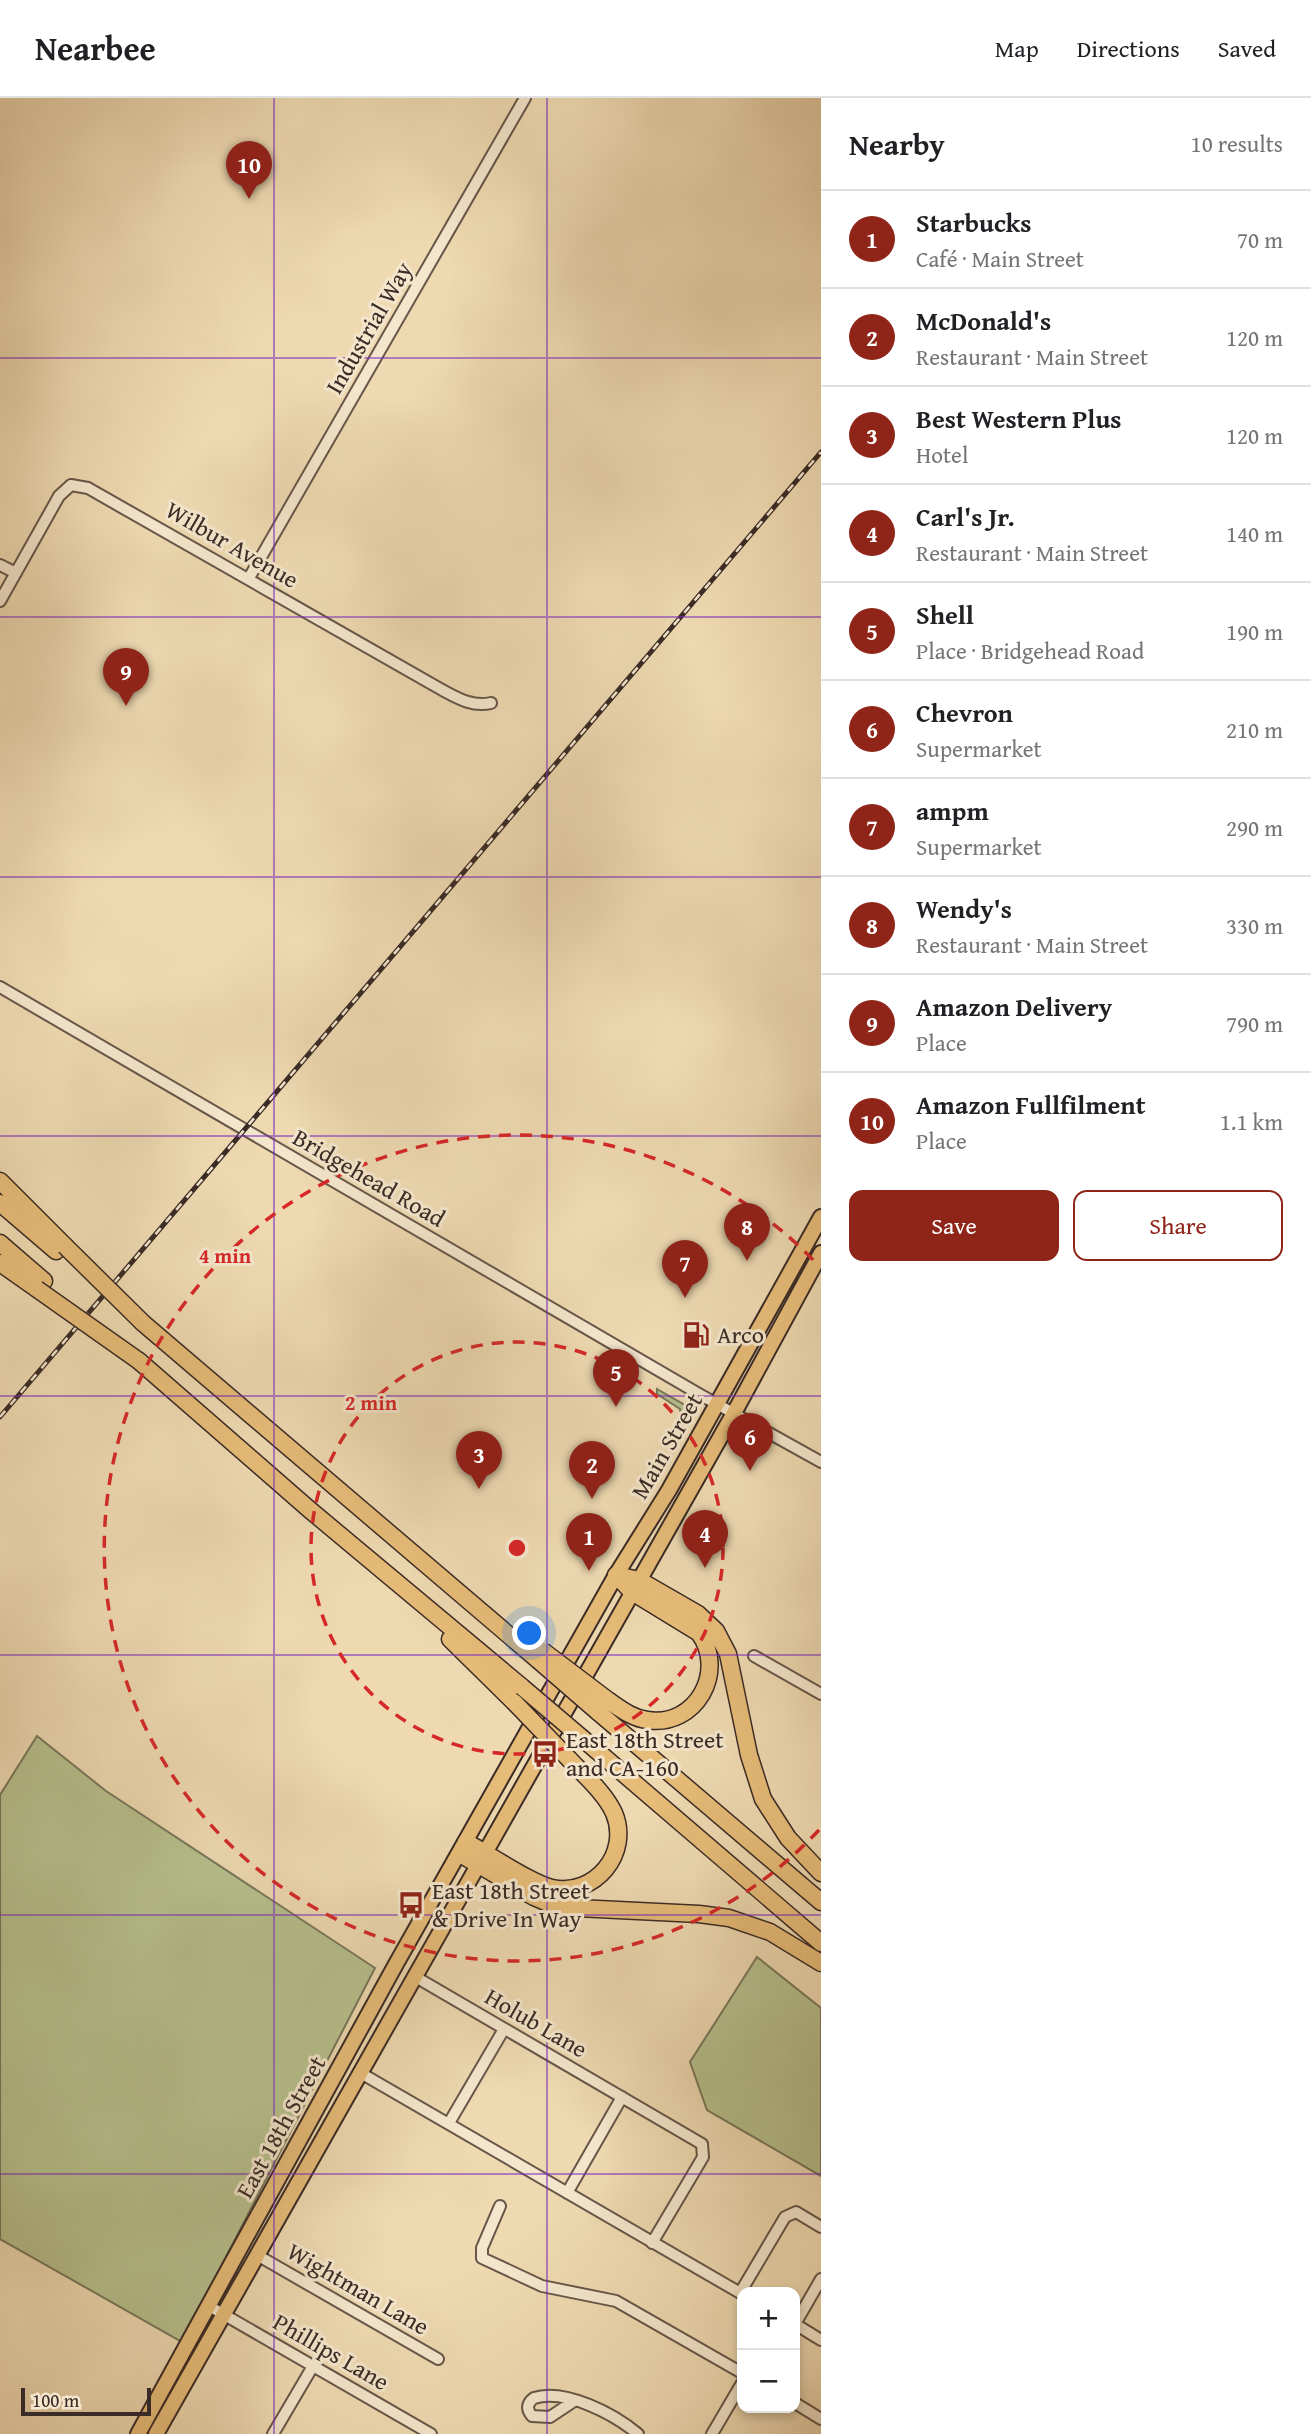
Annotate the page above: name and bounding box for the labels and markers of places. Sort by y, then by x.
pin: 10 [226,141,272,199]
pin: 9 [103,648,149,706]
pin: 8 [724,1203,770,1261]
pin: 7 [662,1240,708,1298]
place label: Arco [717,1317,764,1352]
fuel station icon: Arco [681,1320,711,1350]
pin: 5 [593,1349,639,1407]
pin: 6 [727,1413,773,1471]
pin: 3 [456,1431,502,1489]
pin: 2 [569,1441,615,1499]
pin: 4 [682,1510,728,1568]
pin: 1 [566,1513,612,1571]
centre of rings [505,1536,529,1560]
place label: East 18th Street and CA-160 [566,1722,724,1785]
bus stop icon: East 18th Street and CA-160 [530,1739,560,1769]
place label: East 18th Street & Drive In Way [432,1873,590,1936]
bus stop icon: East 18th Street & Drive In Way [396,1890,426,1920]

